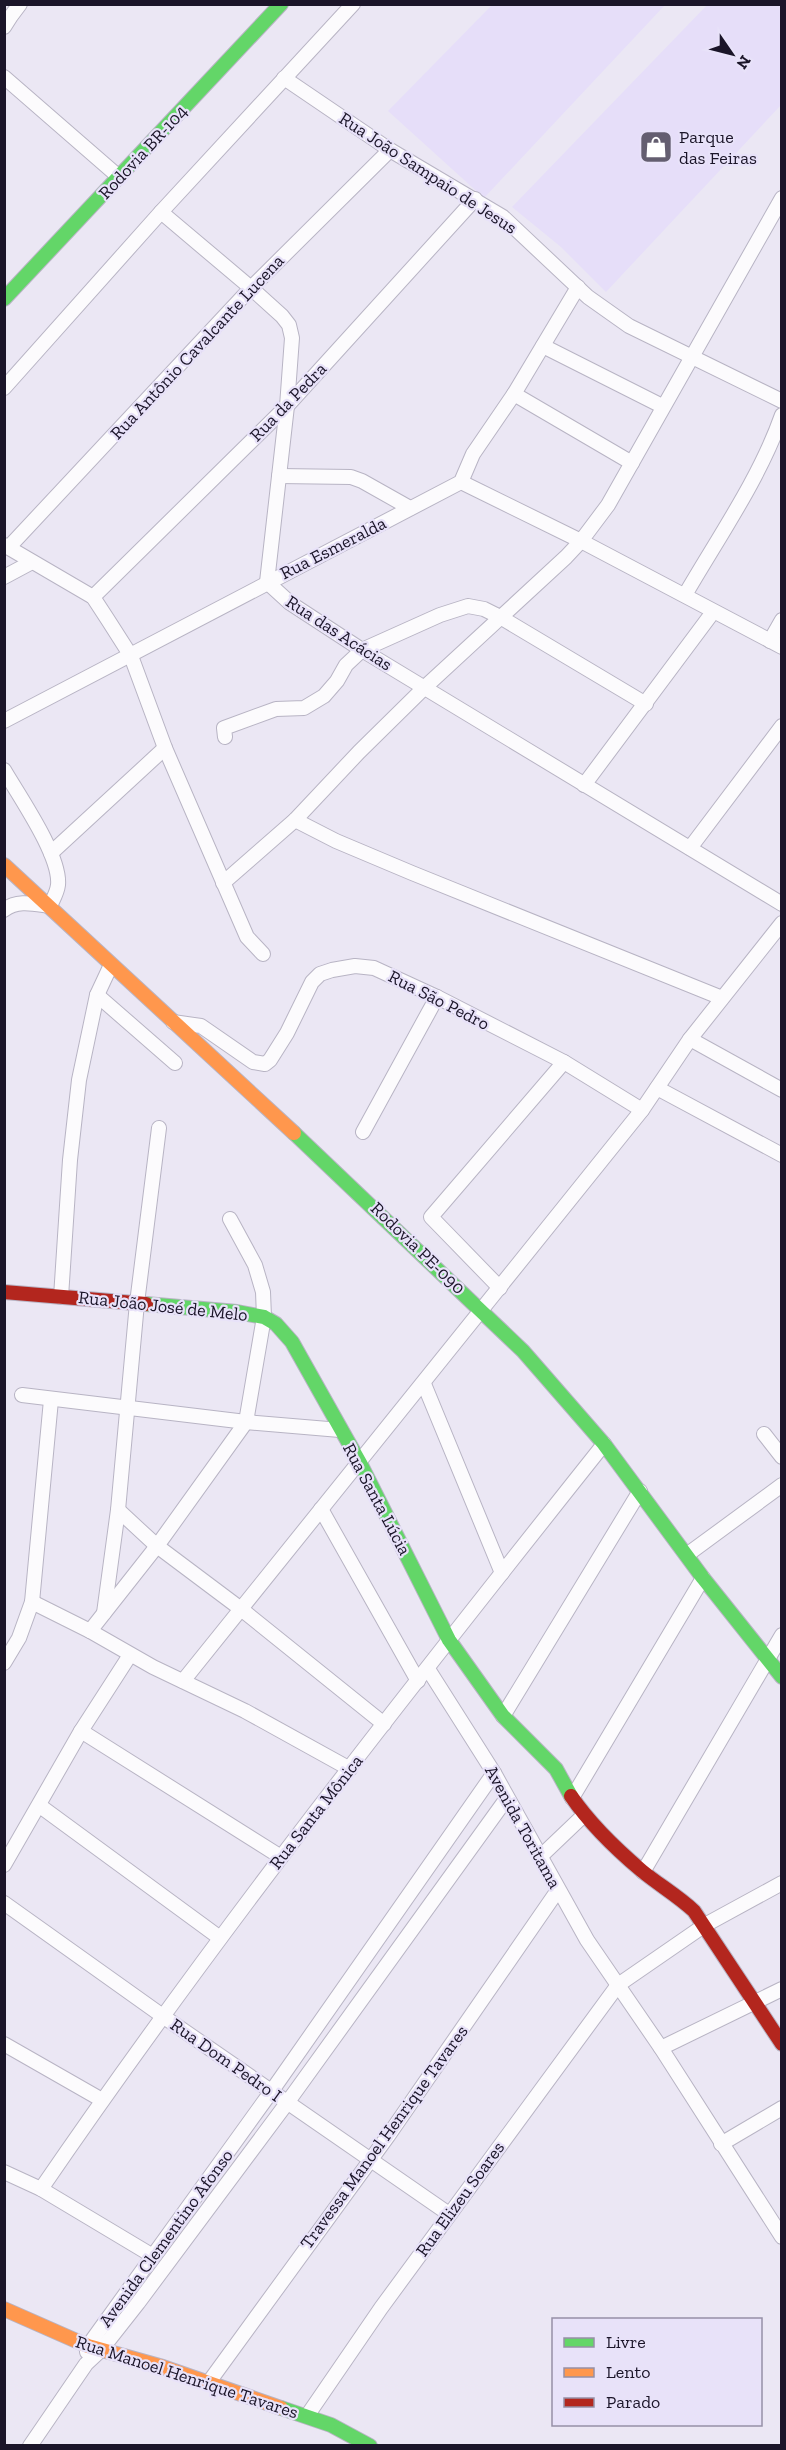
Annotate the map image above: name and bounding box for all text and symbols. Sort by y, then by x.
north arrow [702,24,762,84]
text: N [733,52,755,73]
street label: Rodovia BR-104 [94,100,192,204]
street label: Rua João Sampaio de Jesus [335,107,521,239]
place label: Parque das Feiras [679,126,757,169]
shop icon: Parque das Feiras [638,129,674,165]
street label: Rua Antônio Cavalcante Lucena [106,250,289,444]
street label: Rua da Pedra [245,358,331,446]
street label: Rua Esmeralda [276,512,390,584]
street label: Rua das Acácias [282,590,396,676]
street label: Rua São Pedro [385,965,493,1035]
street label: Rodovia PE-090 [366,1197,470,1299]
street label: Rua João José de Melo [77,1286,249,1326]
street label: Rua Santa Lúcia [338,1439,416,1559]
street label: Rua Santa Mônica [265,1750,368,1874]
street label: Avenida Toritama [480,1762,566,1893]
street label: Rua Dom Pedro I [166,2014,286,2107]
street label: Travessa Manoel Henrique Tavares [295,2021,473,2253]
street label: Rua Elizeu Soares [411,2137,509,2261]
street label: Avenida Clementino Afonso [94,2145,238,2331]
legend [552,2318,762,2426]
street label: Rua Manoel Henrique Tavares [73,2331,301,2423]
text: Livre [606,2331,646,2353]
text: Lento [606,2361,651,2383]
text: Parado [606,2391,660,2413]

